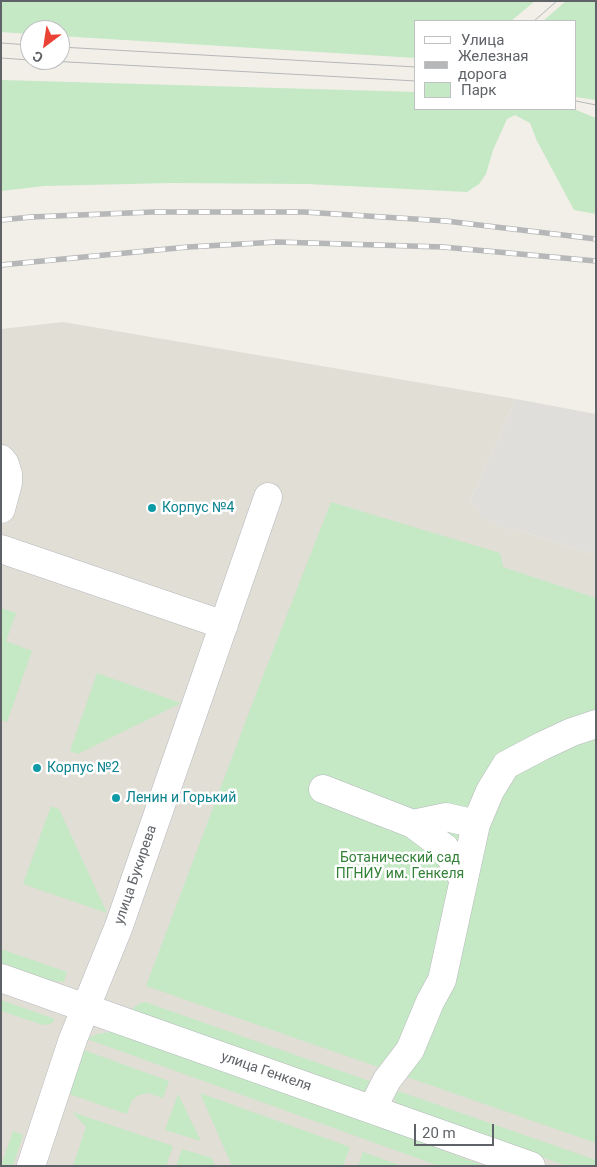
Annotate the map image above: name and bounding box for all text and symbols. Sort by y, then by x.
north arrow [20,20,70,70]
legend [414,20,577,110]
text: Улица [461,31,504,49]
text: Железная дорога [458,47,529,83]
text: С [30,48,46,66]
text: Парк [461,81,496,99]
place label: Корпус №4 [162,500,234,516]
marker: Корпус №4 [146,502,158,514]
place label: Корпус №2 [47,760,119,776]
marker: Корпус №2 [31,762,43,774]
place label: Ленин и Горький [126,790,236,806]
marker: Ленин и Горький [110,792,122,804]
street label: улица Букирева [111,823,161,927]
park label: Ботанический сад ПГНИУ им. Генкеля [336,850,464,882]
street label: улица Генкеля [219,1049,313,1095]
scale bar [417,1114,497,1146]
text: 20 m [422,1124,456,1142]

